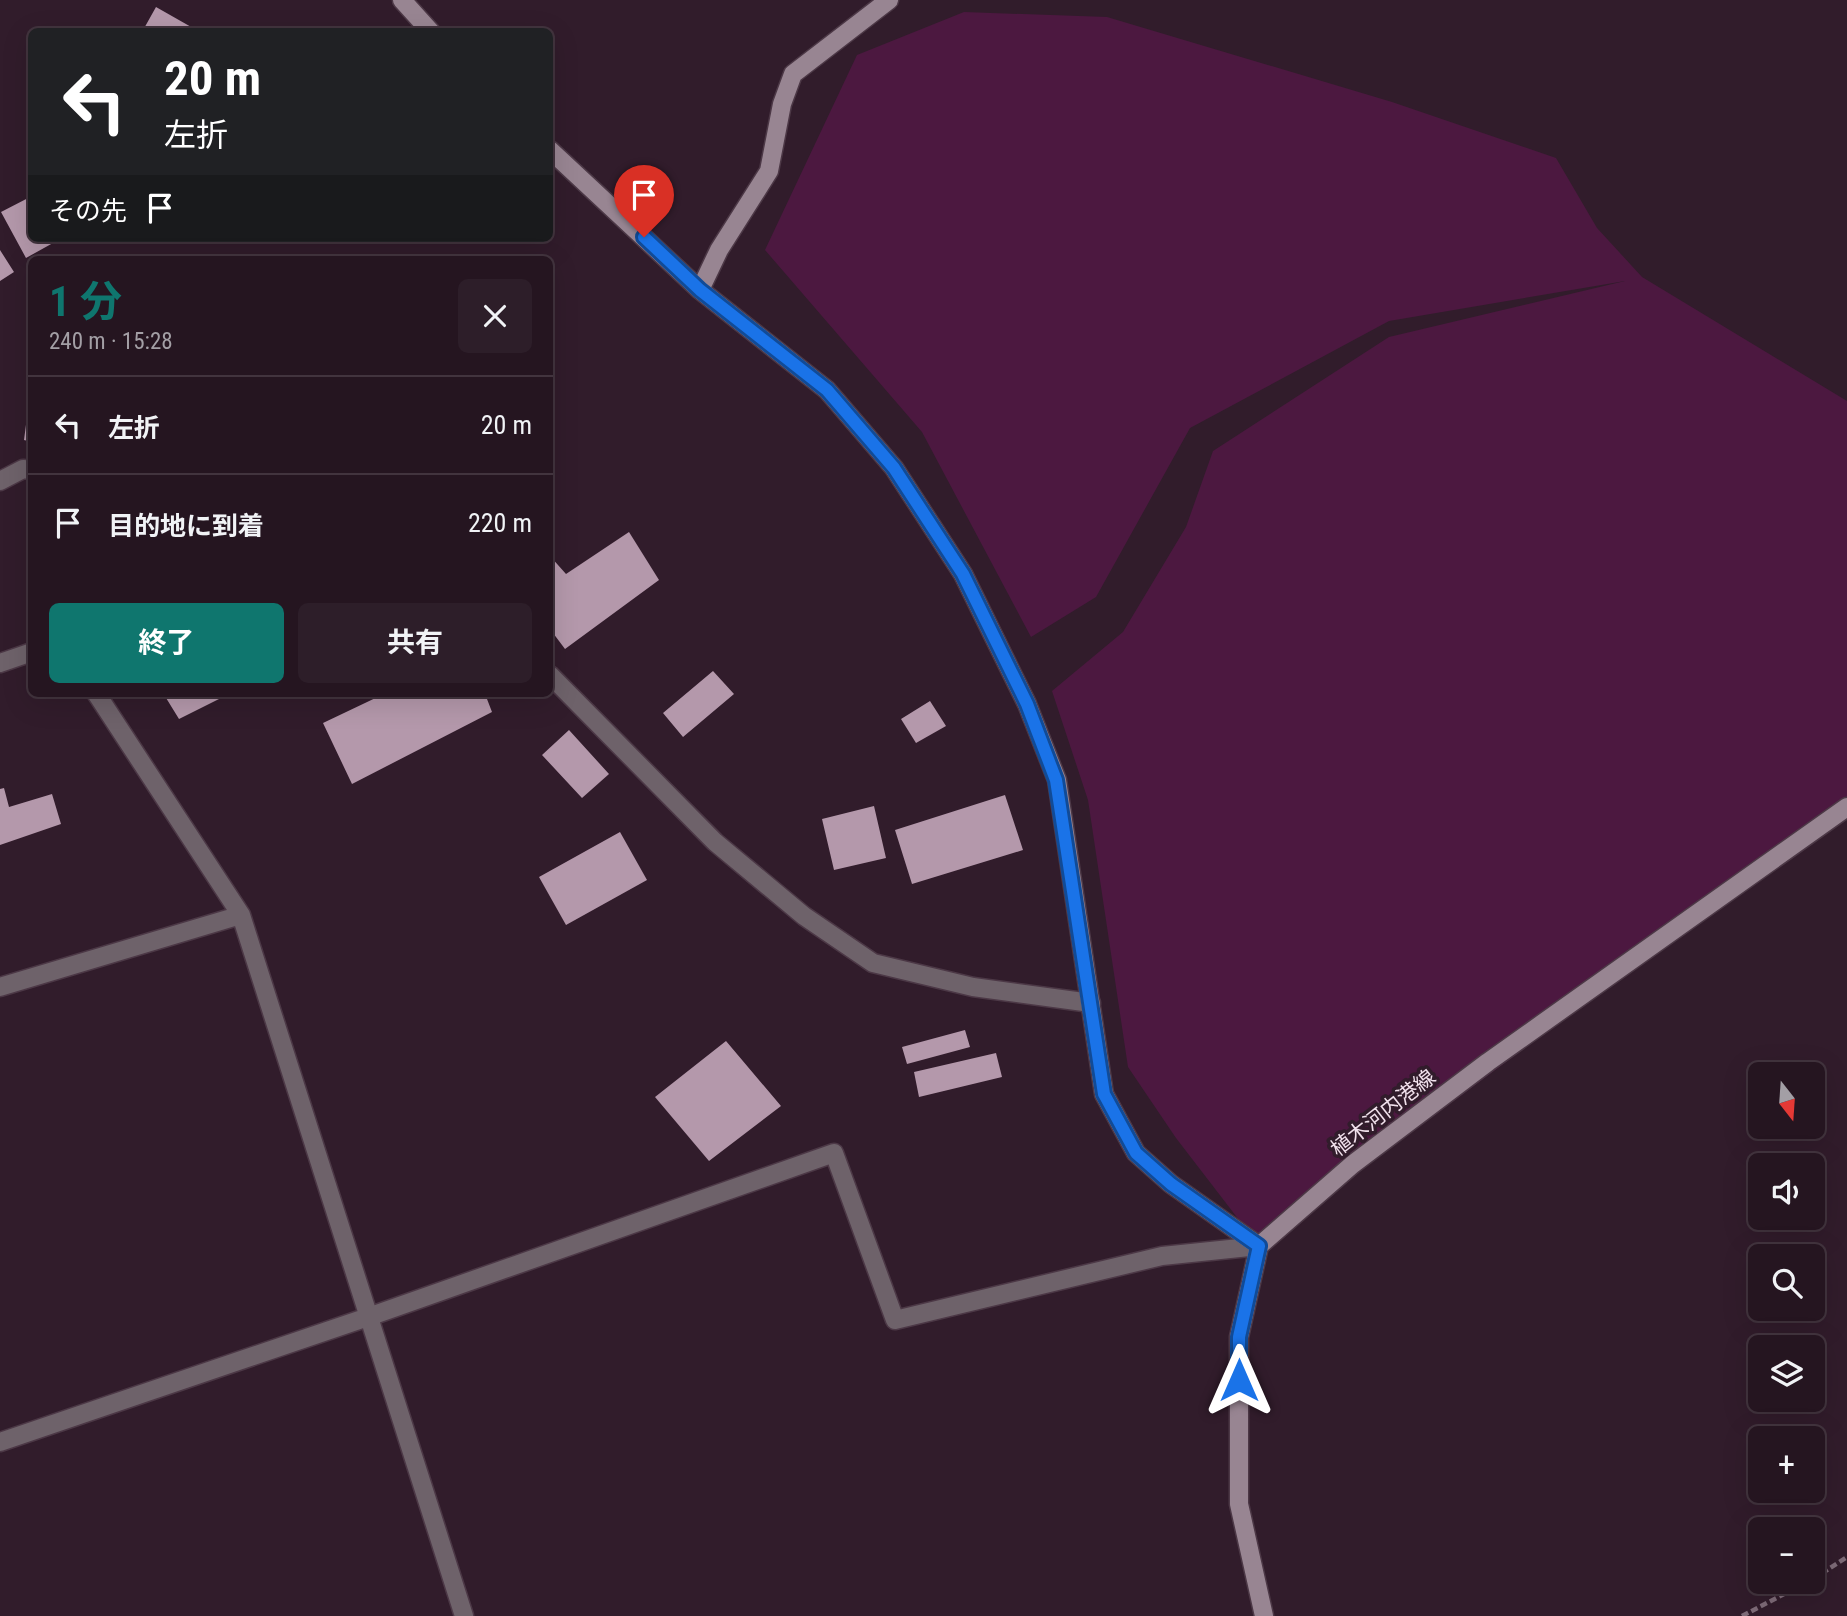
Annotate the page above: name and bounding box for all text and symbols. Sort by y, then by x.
text: 20 m [164,50,261,107]
icon: left [49,56,140,147]
text: 左折 [164,116,228,154]
pin [614,165,674,237]
icon: arrive [625,176,663,214]
icon: arrive [141,189,179,227]
text: その先 [49,196,127,226]
text: 1 分 [49,277,122,326]
button: close [458,279,532,353]
text: 240 m · 15:28 [49,328,173,355]
icon: left [49,406,87,444]
text: 20 m [481,410,532,440]
text: 左折 [108,413,160,443]
icon: arrive [49,504,87,542]
text: 220 m [468,508,532,538]
text: 目的地に到着 [108,511,264,541]
button: 終了 [49,603,284,683]
button: 共有 [298,603,532,683]
north arrow [1748,1062,1825,1139]
map controls [1748,1062,1825,1594]
street label: 植木河内港線 [1326,1065,1440,1161]
button: sound [1748,1153,1825,1230]
button: search [1748,1244,1825,1321]
button: layers [1748,1335,1825,1412]
position arrow [1202,1343,1276,1417]
button: + [1748,1426,1825,1503]
button: − [1748,1517,1825,1594]

